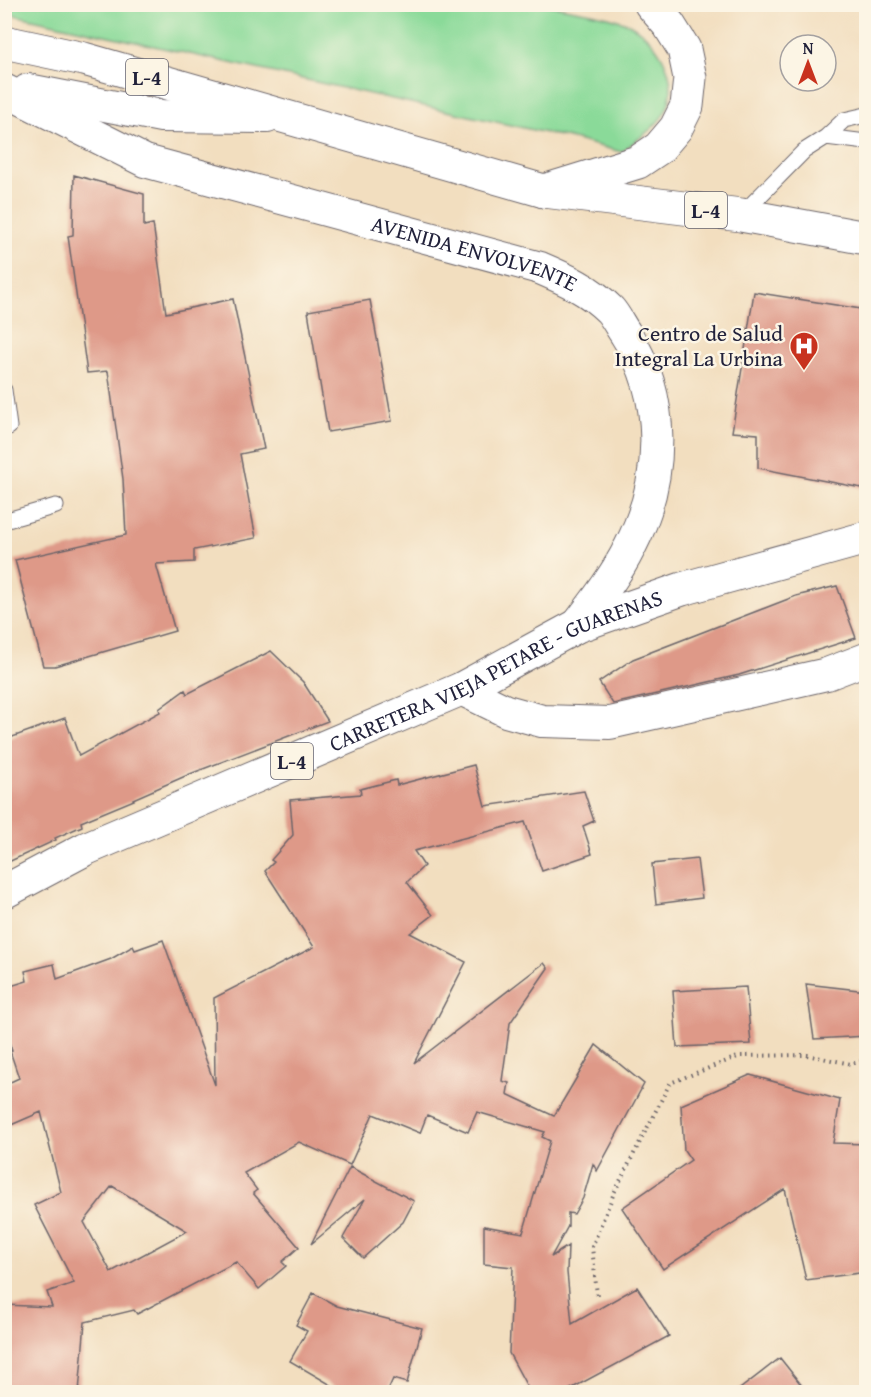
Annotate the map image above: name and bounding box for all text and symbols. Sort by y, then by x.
north arrow [778,33,838,93]
text: N [803,36,814,60]
road number: L-4 [126,59,168,95]
road number: L-4 [685,192,727,228]
street label: AVENIDA ENVOLVENTE [368,207,584,299]
place label: Centro de Salud Integral La Urbina [615,317,784,374]
hospital icon: Centro de Salud Integral La Urbina [788,330,820,372]
street label: CARRETERA VIEJA PETARE - GUARENAS [324,581,667,759]
road number: L-4 [271,743,313,779]

